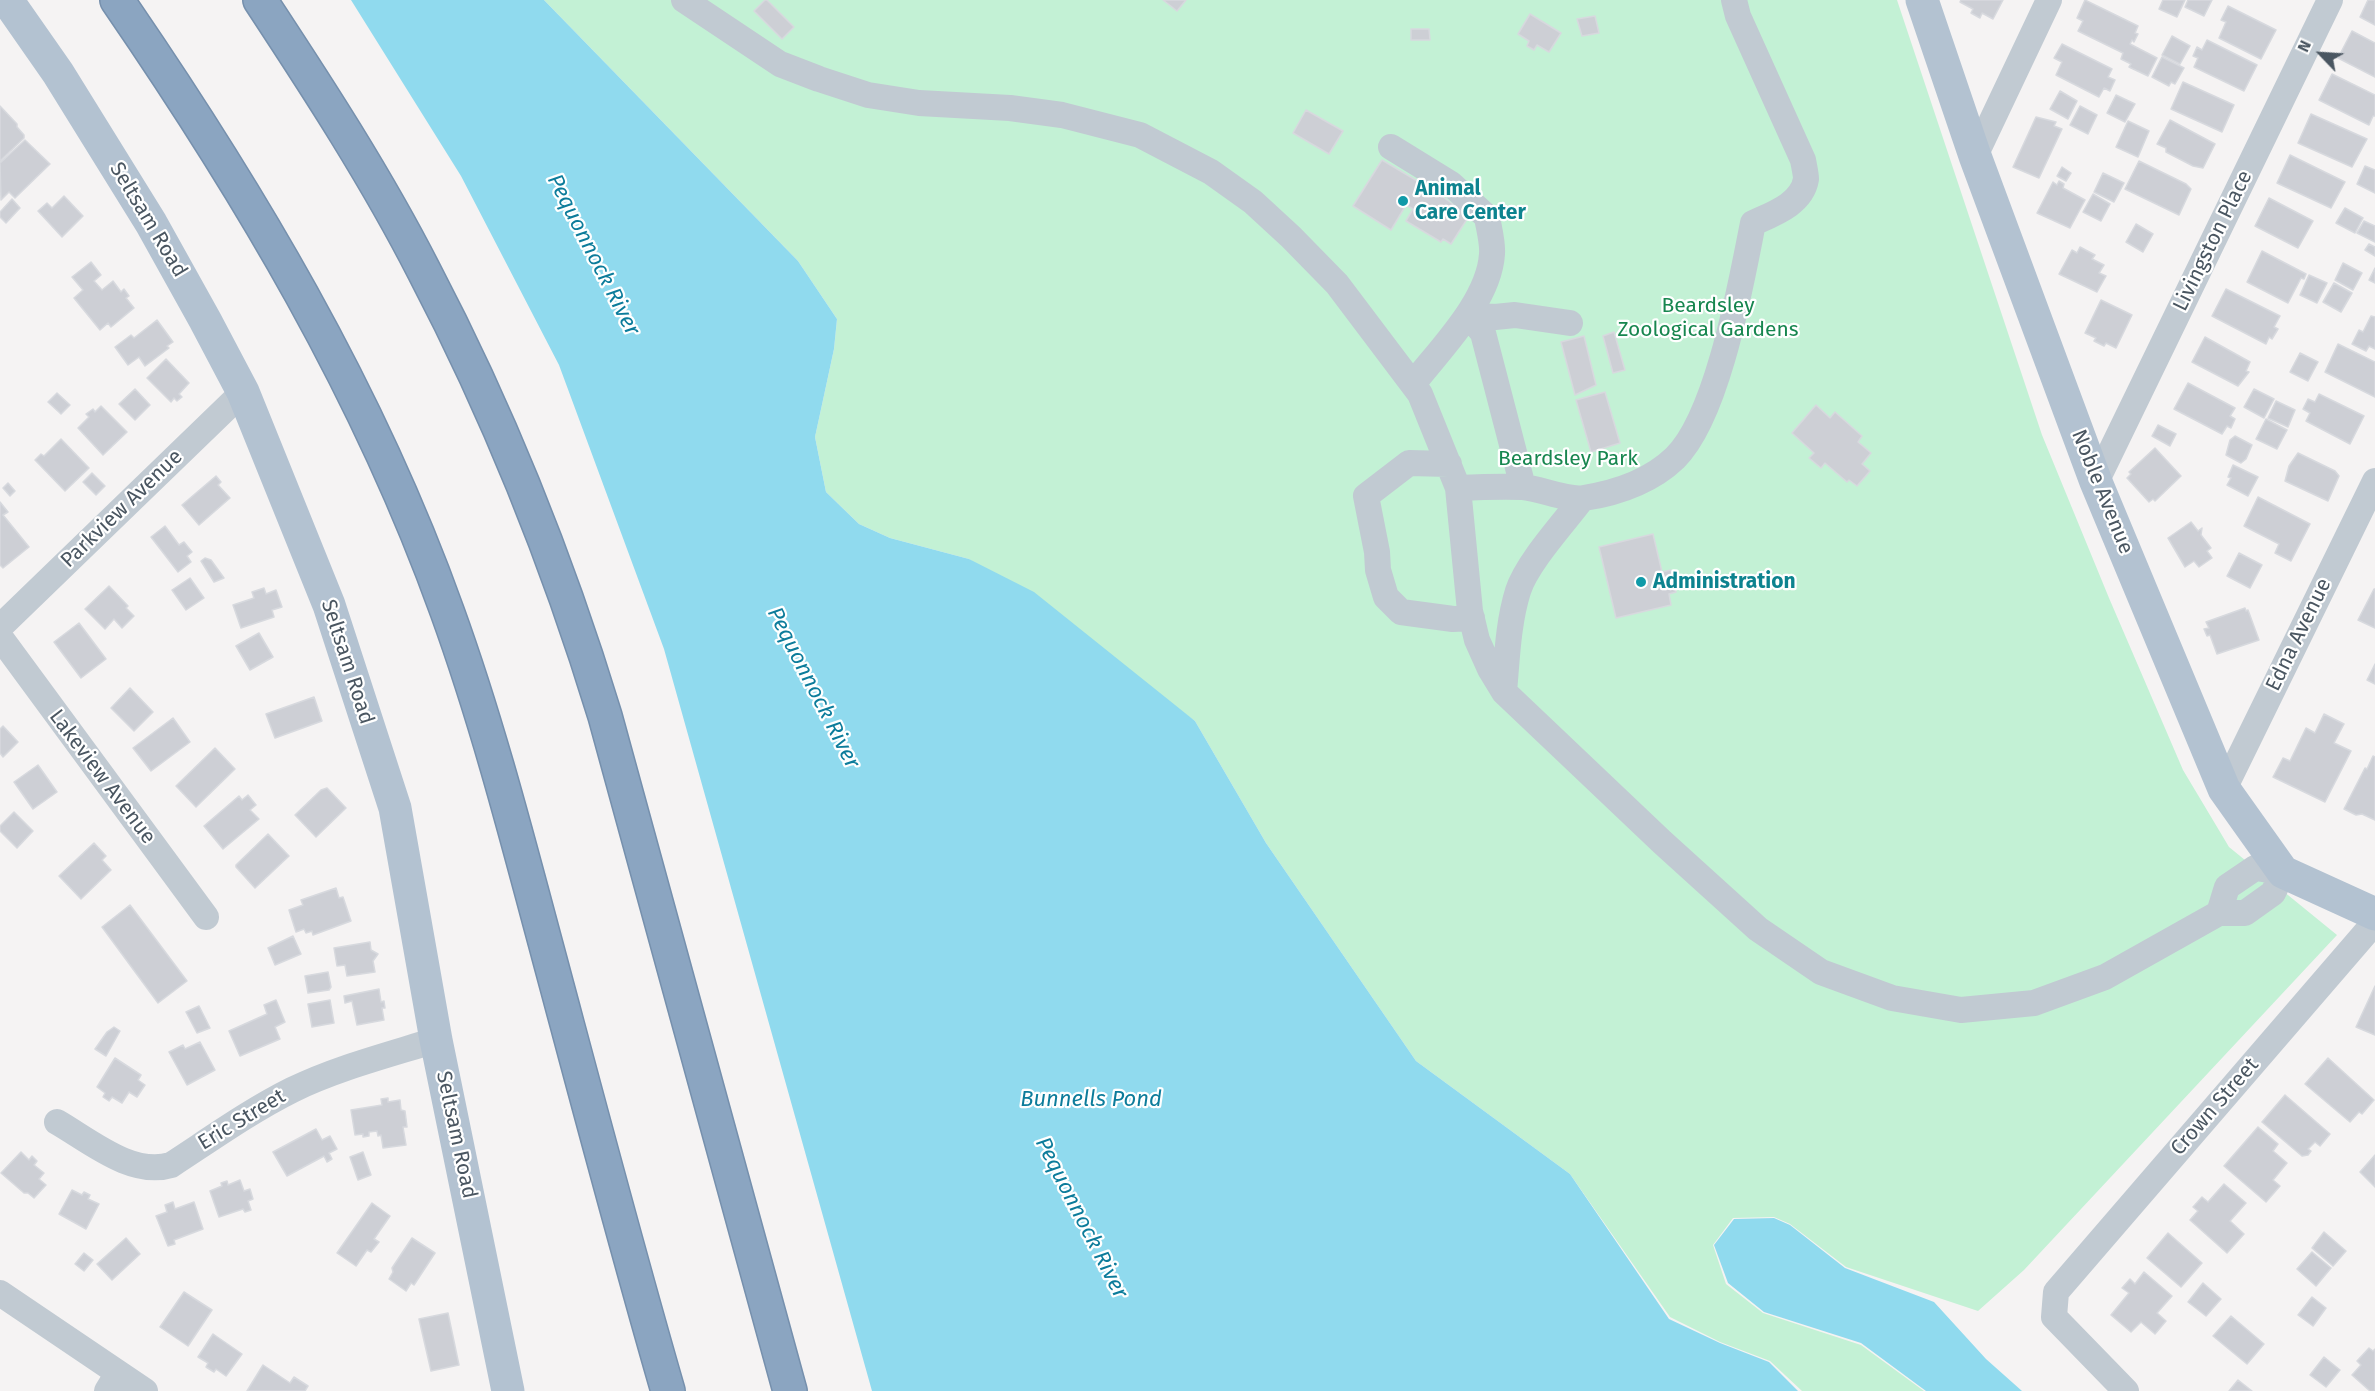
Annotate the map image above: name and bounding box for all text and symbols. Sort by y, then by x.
north arrow [2291,24,2351,84]
text: N [2293,37,2315,55]
street label: Seltsam Road [104,158,192,282]
street label: Livingston Place [2168,167,2258,315]
water label: Pequonnock River [541,170,645,340]
place label: Animal Care Center [1415,176,1526,226]
marker: Animal Care Center [1396,194,1410,208]
park label: Beardsley Zoological Gardens [1617,293,1799,343]
street label: Noble Avenue [2066,426,2138,558]
street label: Parkview Avenue [56,445,188,573]
park label: Beardsley Park [1498,446,1638,472]
place label: Administration [1653,569,1796,595]
street label: Edna Avenue [2261,574,2337,696]
marker: Administration [1634,575,1648,589]
street label: Seltsam Road [315,596,379,728]
water label: Pequonnock River [761,603,865,773]
street label: Lakeview Avenue [43,705,161,849]
street label: Crown Street [2166,1053,2264,1161]
street label: Seltsam Road [430,1069,482,1201]
street label: Eric Street [194,1084,290,1156]
water label: Bunnells Pond [1020,1087,1162,1113]
water label: Pequonnock River [1029,1133,1133,1303]

